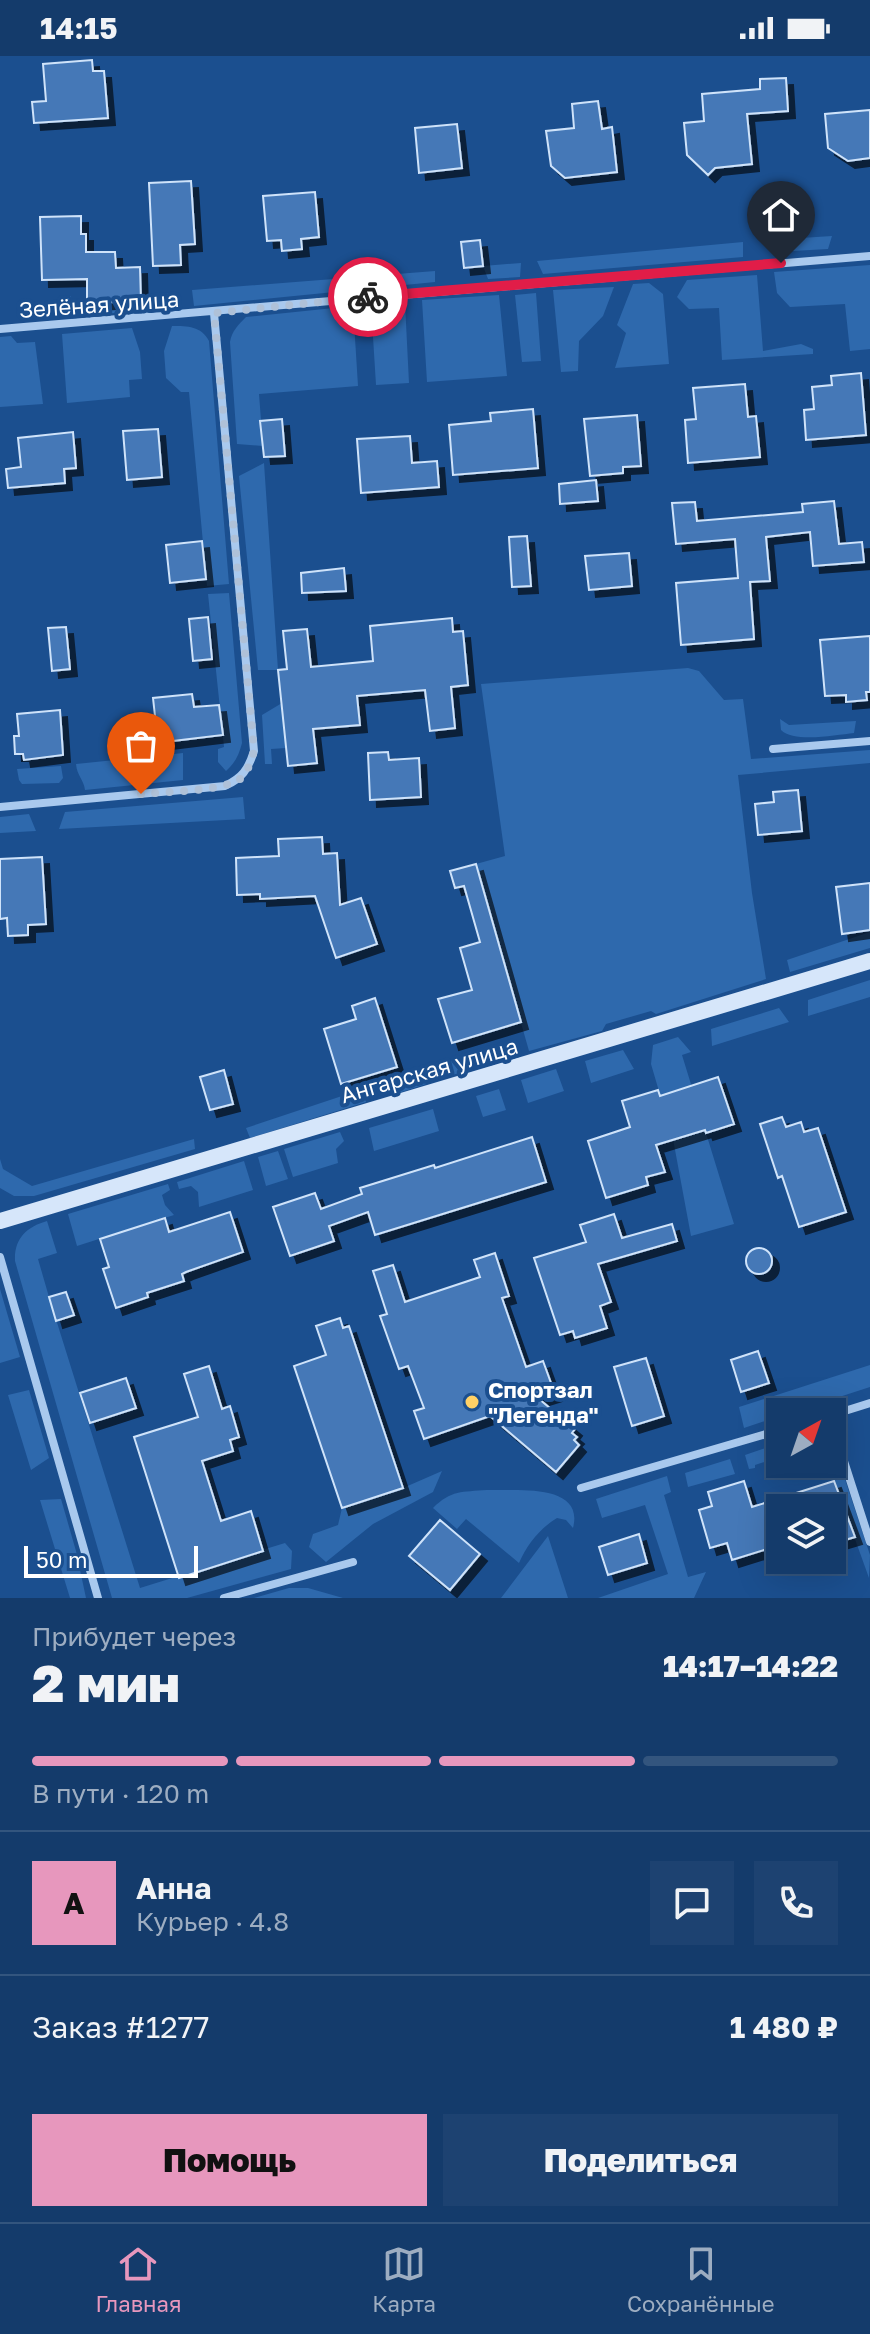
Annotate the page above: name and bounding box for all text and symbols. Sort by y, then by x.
text: 14:15 [40,10,118,46]
pin [747,181,815,263]
icon: home [759,193,803,237]
courier [328,257,408,337]
icon: bike [346,275,390,319]
street label: Зелёная улица [18,285,180,323]
pin [107,712,175,794]
icon: bag [119,724,163,768]
street label: Ангарская улица [337,1032,521,1108]
place label: Спортзал "Легенда" [488,1376,599,1428]
marker: Спортзал "Легенда" [463,1393,481,1411]
north arrow [766,1398,846,1478]
map controls [766,1398,846,1574]
button: layers [766,1494,846,1574]
scale bar [24,1542,198,1578]
text: 50 m [36,1546,87,1573]
text: Прибудет через [32,1621,236,1652]
text: 14:17–14:22 [663,1648,838,1684]
text: 2 мин [32,1651,180,1713]
text: В пути · 120 m [32,1778,209,1809]
button: chat [650,1861,734,1945]
button: phone [754,1861,838,1945]
text: Анна [136,1870,211,1906]
text: А [63,1885,85,1921]
text: Курьер · 4.8 [136,1906,289,1937]
text: Заказ #1277 [32,2009,209,2045]
text: 1 480 ₽ [730,2009,838,2045]
button: Помощь [32,2114,427,2206]
button: Поделиться [443,2114,838,2206]
tab: Главная [95,2242,181,2317]
tab: Карта [372,2242,436,2317]
tab: Сохранённые [627,2242,775,2317]

